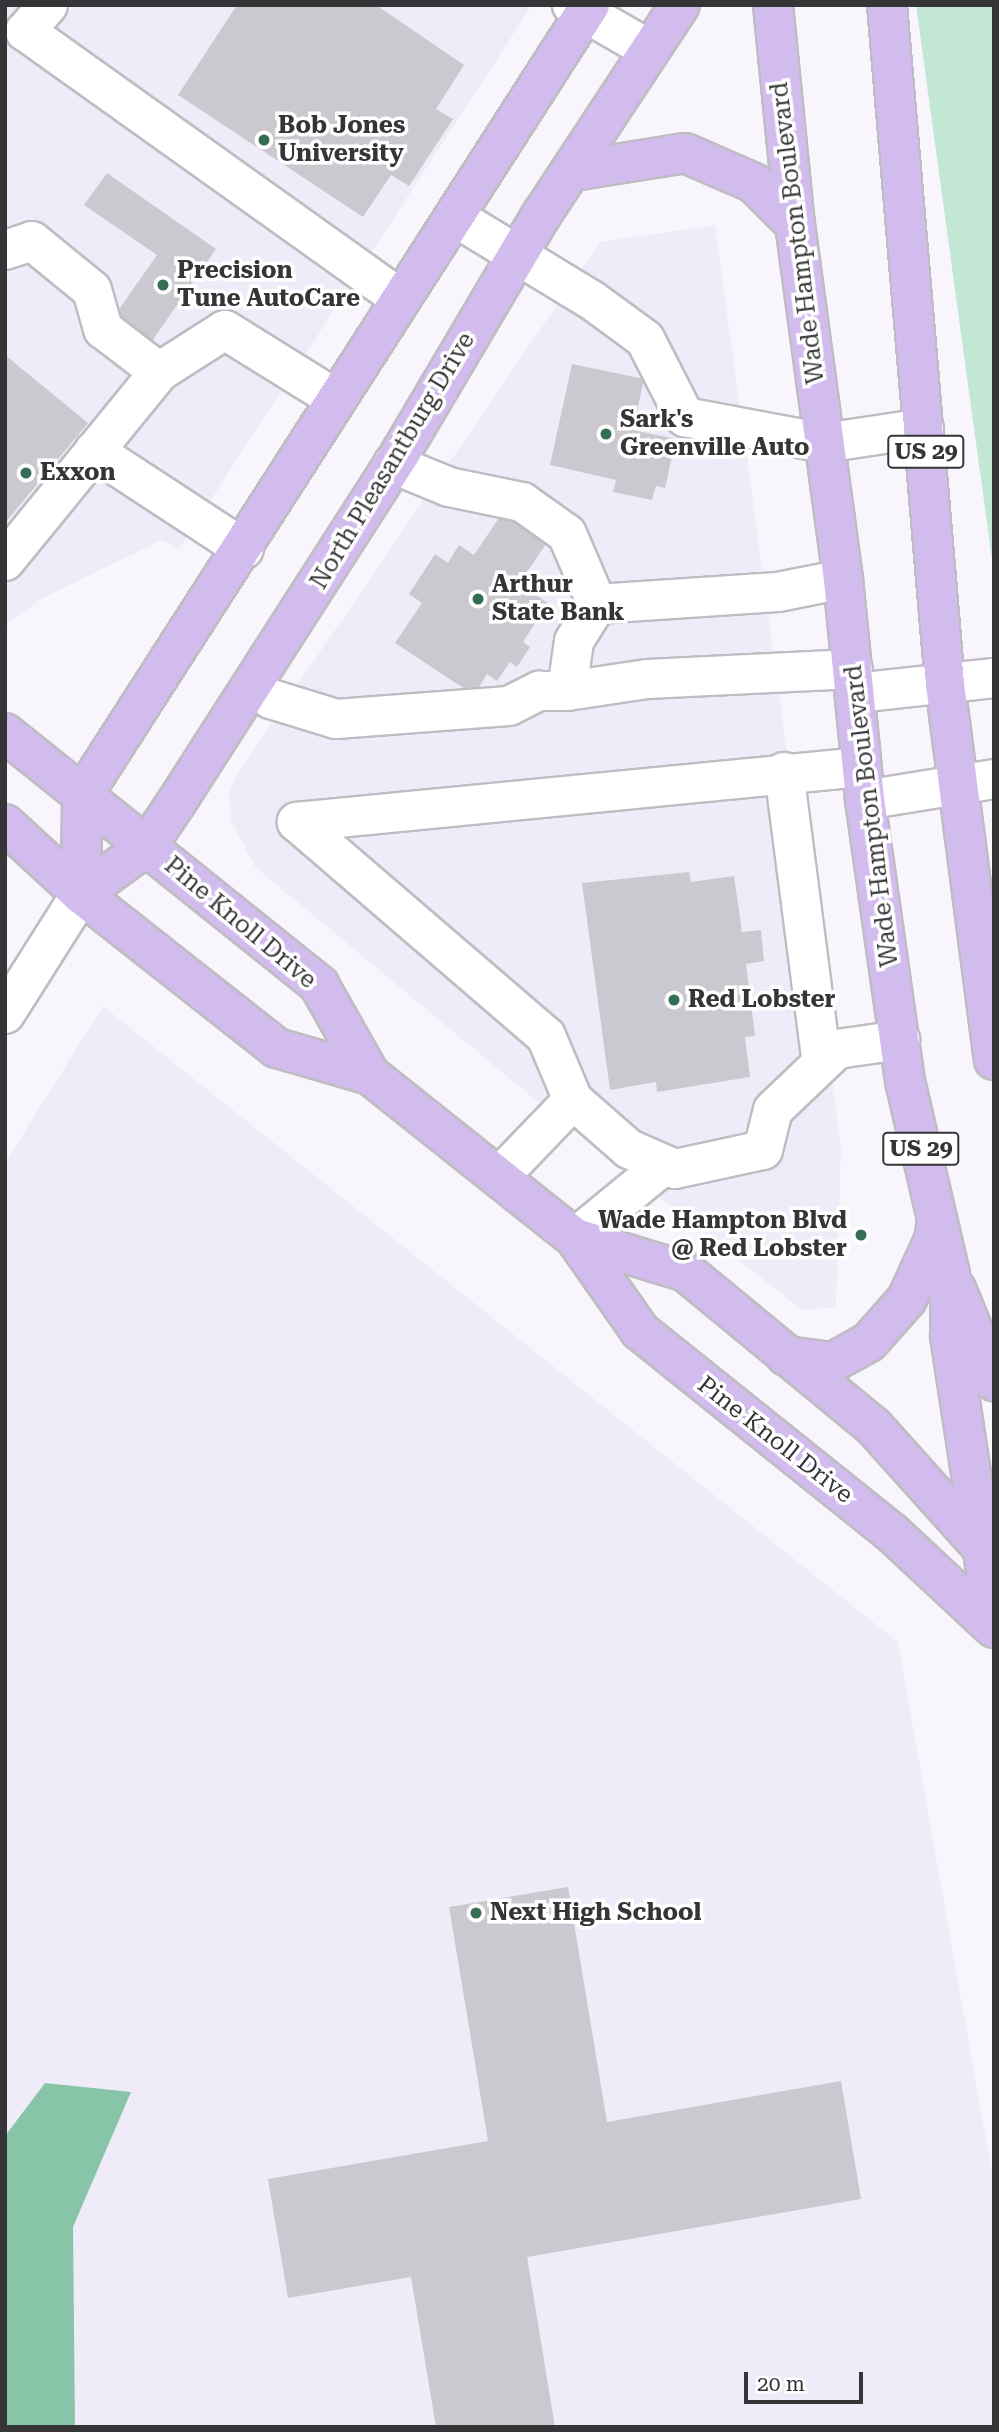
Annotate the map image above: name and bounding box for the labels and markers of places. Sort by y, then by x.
place label: Bob Jones University [278,112,405,168]
marker: Bob Jones University [256,132,272,148]
place label: Precision Tune AutoCare [177,257,360,313]
marker: Precision Tune AutoCare [155,277,171,293]
place label: Sark's Greenville Auto [620,406,809,462]
marker: Sark's Greenville Auto [598,426,614,442]
place label: Exxon [40,459,116,487]
marker: Exxon [18,465,34,481]
place label: Arthur State Bank [492,571,624,627]
marker: Arthur State Bank [470,591,486,607]
place label: Red Lobster [688,986,835,1014]
marker: Red Lobster [666,992,682,1008]
place label: Wade Hampton Blvd @ Red Lobster [598,1207,847,1263]
marker: Wade Hampton Blvd @ Red Lobster [853,1227,869,1243]
place label: Next High School [490,1899,701,1927]
marker: Next High School [468,1905,484,1921]

